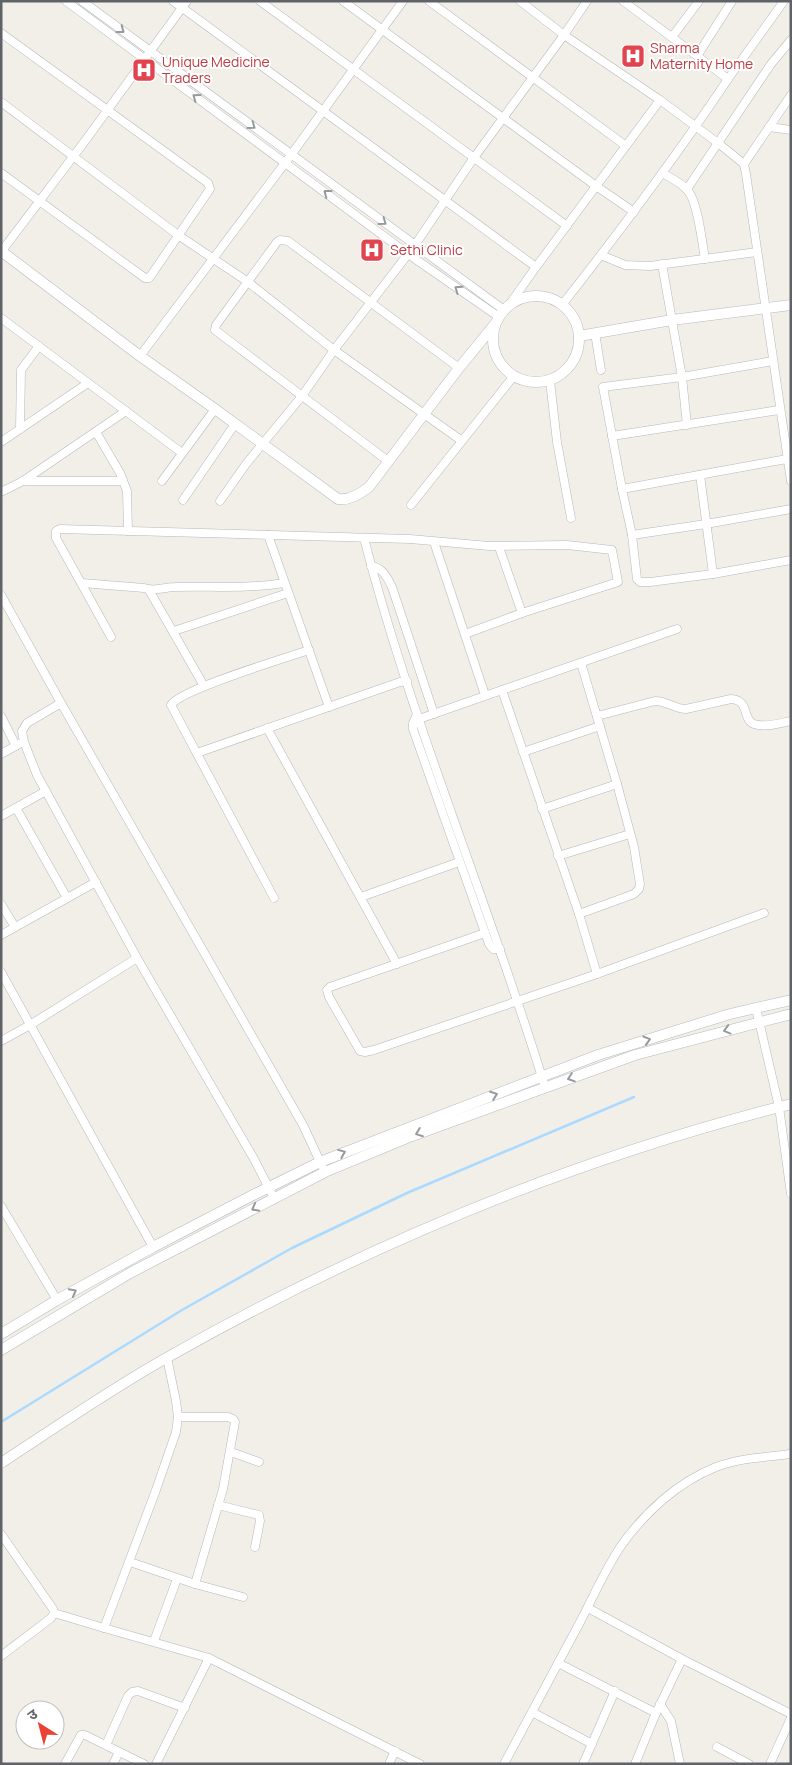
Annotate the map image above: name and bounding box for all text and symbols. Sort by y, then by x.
one-way arrow [115,25,124,33]
place label: Sharma Maternity Home [650,38,753,73]
hospital icon: Sharma Maternity Home [620,43,646,69]
place label: Unique Medicine Traders [162,52,270,87]
hospital icon: Unique Medicine Traders [131,57,157,83]
one-way arrow [192,94,202,103]
one-way arrow [246,120,256,129]
one-way arrow [323,190,333,199]
one-way arrow [377,216,387,225]
hospital icon: Sethi Clinic [359,237,385,263]
place label: Sethi Clinic [390,240,463,259]
one-way arrow [455,286,464,295]
one-way arrow [722,1024,731,1035]
one-way arrow [642,1036,650,1046]
one-way arrow [568,1072,576,1082]
one-way arrow [489,1091,498,1101]
one-way arrow [415,1127,424,1138]
one-way arrow [337,1149,346,1160]
one-way arrow [251,1202,260,1212]
one-way arrow [68,1288,77,1298]
north arrow [15,1700,65,1750]
text: उ [23,1704,42,1724]

